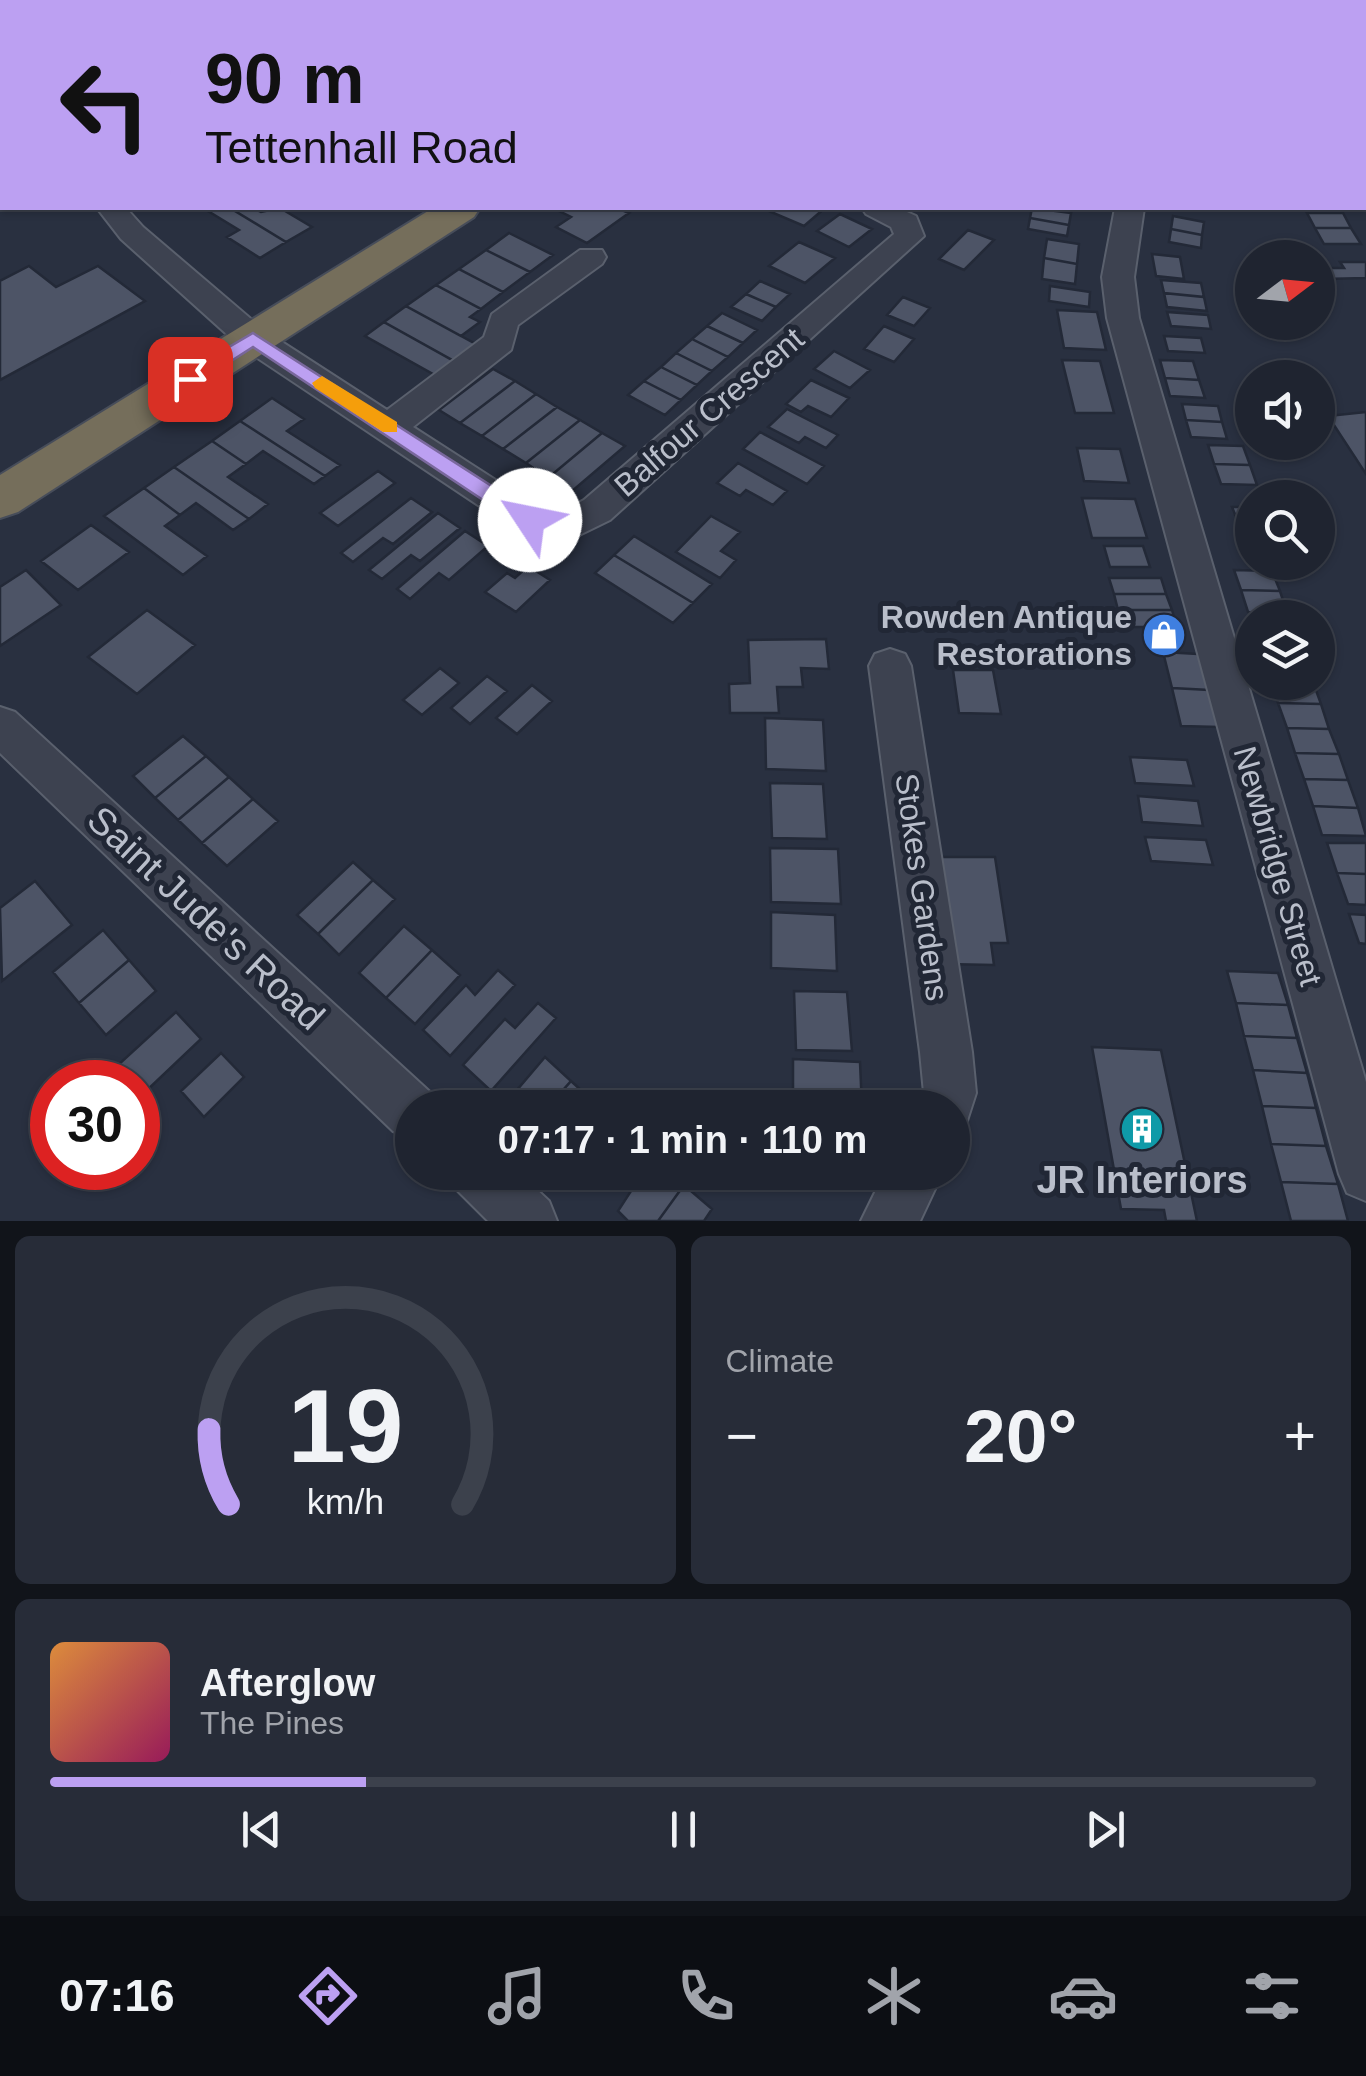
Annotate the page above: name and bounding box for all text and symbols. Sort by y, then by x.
icon: left [40,40,170,170]
text: 90 m [205,40,365,118]
text: Tettenhall Road [205,122,518,173]
north arrow [1235,240,1335,340]
map controls [1235,240,1335,700]
street label: Balfour Crescent [607,320,811,504]
pin [148,337,233,422]
icon: arrive [163,352,218,407]
button: sound [1235,360,1335,460]
position arrow [478,468,582,572]
button: search [1235,480,1335,580]
place label: Rowden Antique Restorations [881,599,1132,672]
button: layers [1235,600,1335,700]
shop icon: Rowden Antique Restorations [1141,612,1187,658]
street label: Newbridge Street [1227,742,1329,990]
street label: Stokes Gardens [888,771,956,1003]
street label: Saint Jude's Road [79,798,333,1038]
speed limit sign: 30 [30,1060,160,1190]
building icon: JR Interiors [1119,1106,1165,1152]
text: 07:17 · 1 min · 110 m [498,1119,867,1161]
place label: JR Interiors [1036,1159,1248,1201]
text: Climate [726,1343,834,1379]
text: 19 [287,1368,403,1484]
text: 20° [964,1394,1077,1478]
text: − [726,1405,758,1467]
text: + [1284,1405,1316,1467]
text: km/h [307,1482,384,1522]
text: Afterglow [200,1662,375,1704]
text: The Pines [200,1705,344,1741]
icon: previous [234,1802,289,1857]
icon: pause [656,1802,711,1857]
icon: next [1078,1802,1133,1857]
icon: directions [293,1961,363,2031]
icon: music [482,1961,552,2031]
icon: phone [671,1961,741,2031]
icon: climate [859,1961,929,2031]
icon: car [1048,1961,1118,2031]
icon: filters [1237,1961,1307,2031]
text: 07:16 [59,1970,174,2021]

